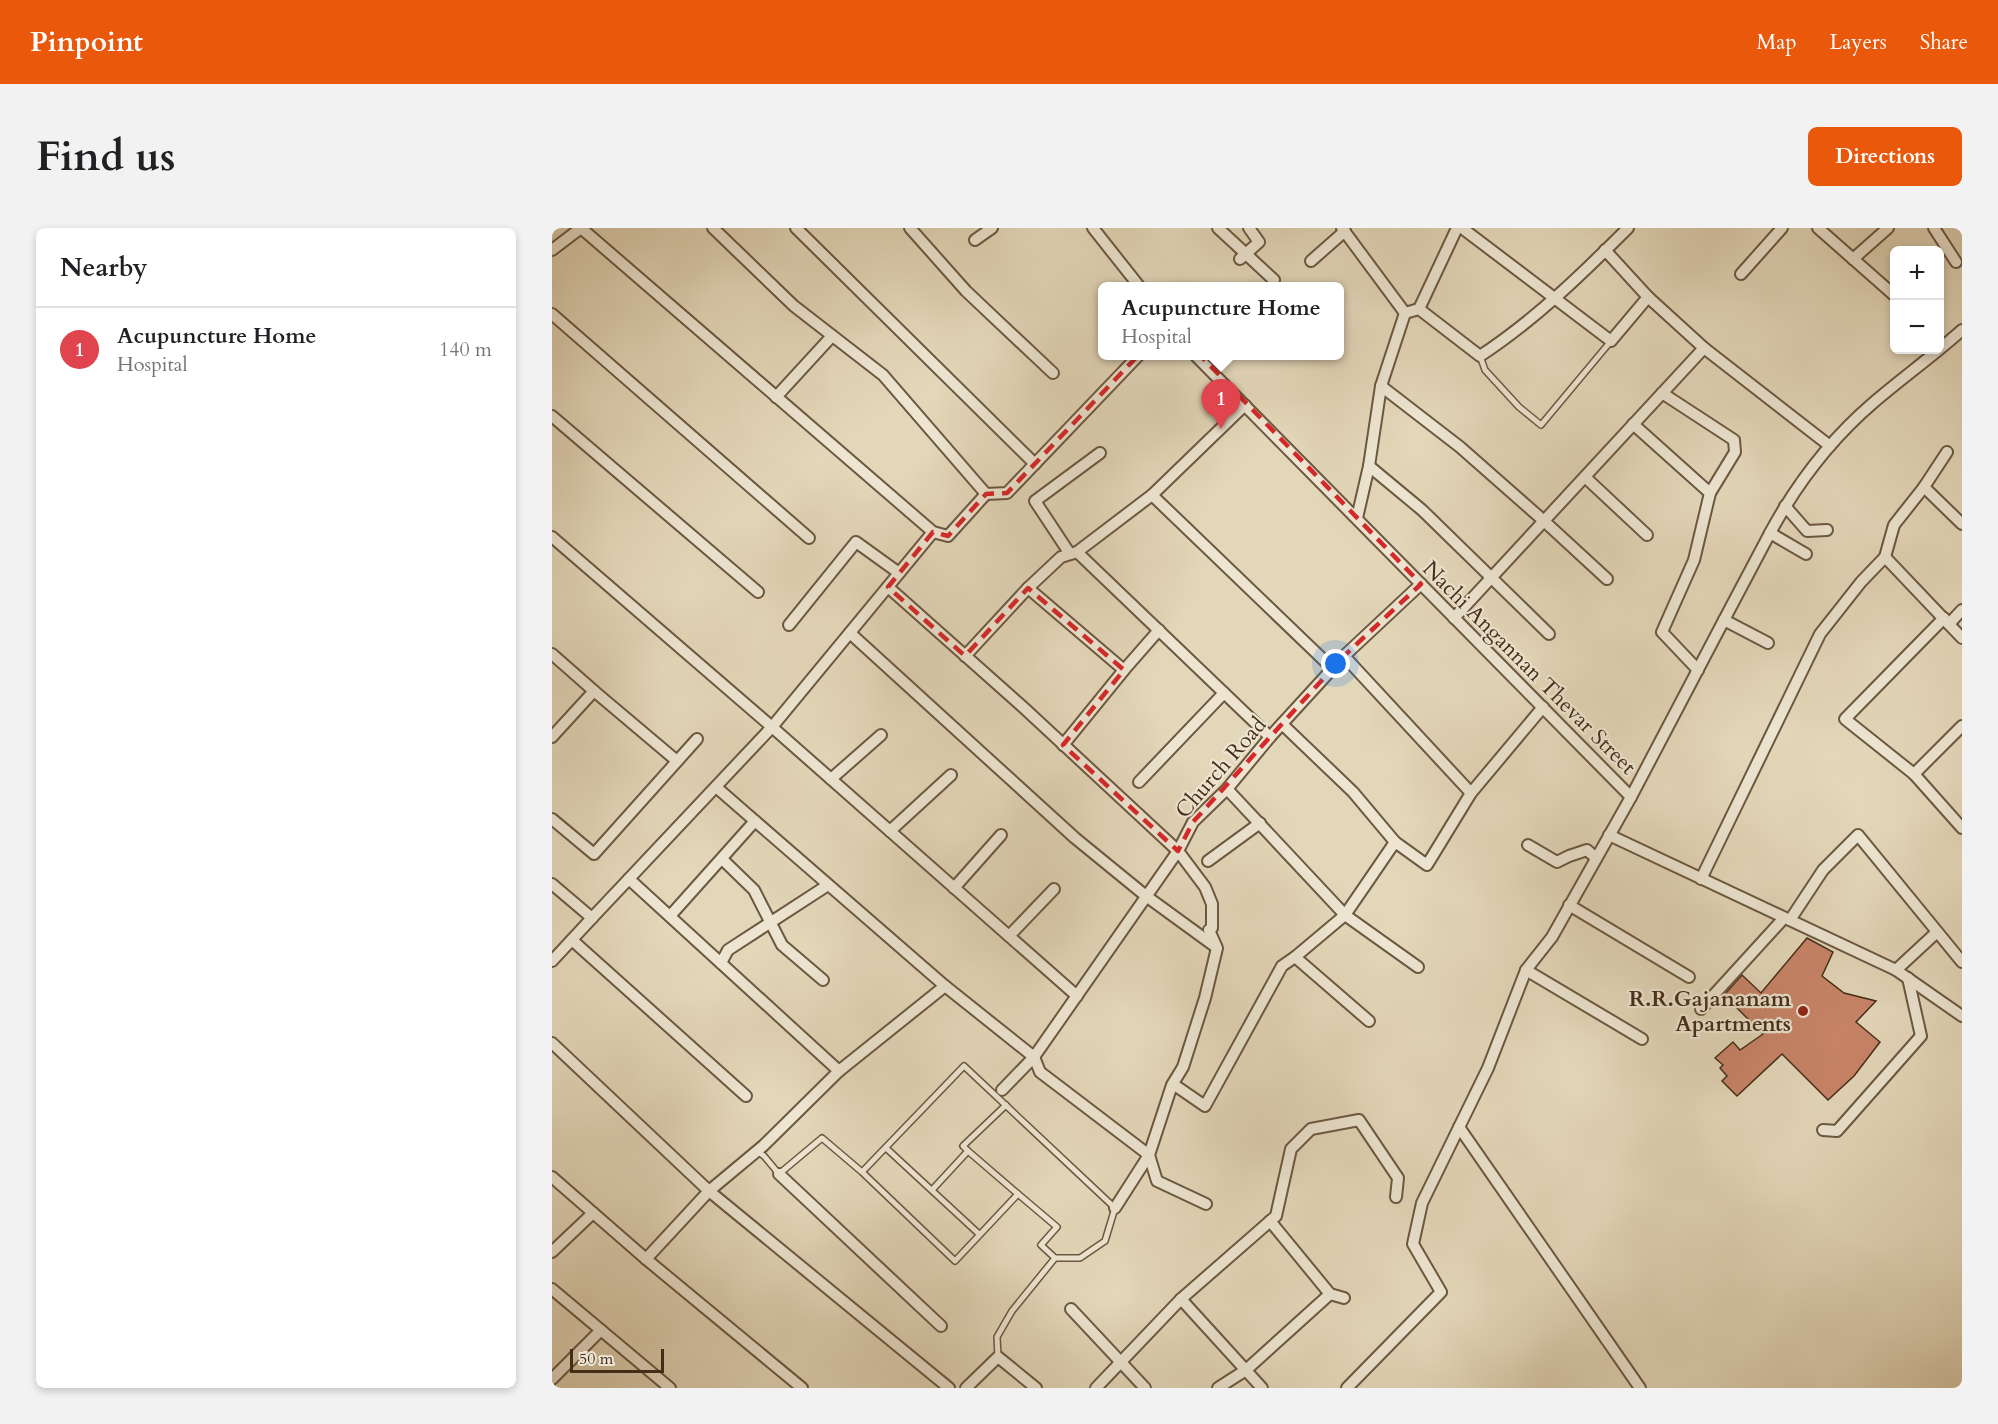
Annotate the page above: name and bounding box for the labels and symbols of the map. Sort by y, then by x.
pin: 1 [1202,380,1240,429]
street label: Nachi Angannan Thevar Street [1416,554,1643,781]
your location [1321,649,1350,678]
street label: Church Road [1168,710,1273,825]
place label: R.R.Gajananam Apartments [1629,984,1792,1039]
marker: R.R.Gajananam Apartments [1796,1004,1810,1018]
scale bar [570,1346,664,1374]

